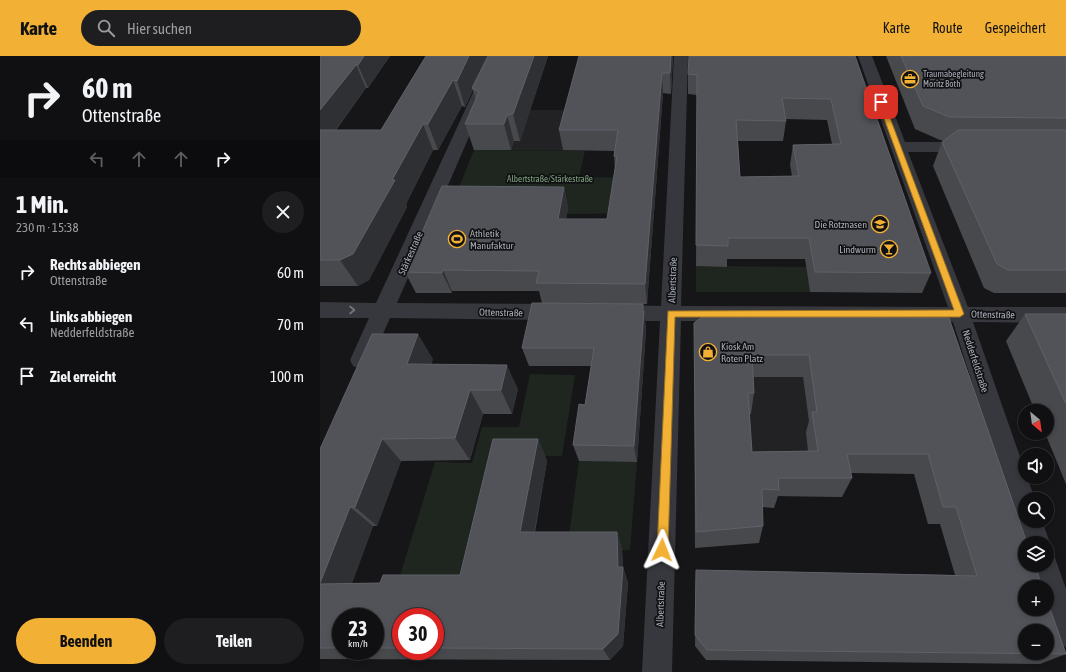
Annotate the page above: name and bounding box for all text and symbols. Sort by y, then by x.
search box [81,10,361,46]
text: Karte [20,17,57,39]
icon: search [95,17,117,39]
text: Hier suchen [127,20,192,37]
text: Karte [883,20,910,36]
text: Route [932,20,963,36]
text: Gespeichert [985,20,1046,36]
office icon: Traumabegleitung Moritz Both [900,69,920,89]
place label: Traumabegleitung Moritz Both [923,69,984,89]
icon: right [16,72,68,124]
text: 60 m [82,72,132,104]
pin [864,85,898,119]
icon: arrive [870,91,892,113]
text: Ottenstraße [82,105,161,126]
icon: left [86,148,108,170]
icon: ahead [128,148,150,170]
icon: ahead [170,148,192,170]
icon: right [212,148,234,170]
park label: Albertstraße/Stärkestraße [507,174,593,184]
text: 1 Min. [16,191,68,218]
button: close [262,191,304,233]
school or university icon: Die Rotznasen [870,214,890,234]
place label: Die Rotznasen [815,219,867,230]
text: 230 m · 15:38 [16,220,79,235]
place label: Athletik Manufaktur [470,228,515,251]
street label: Stärkestraße [396,229,425,277]
sports icon: Athletik Manufaktur [447,229,467,249]
bar icon: Lindwurm [879,239,899,259]
place label: Lindwurm [839,244,876,255]
text: Rechts abbiegen [50,256,140,273]
street label: Albertstraße [666,257,679,303]
icon: right [16,261,38,283]
text: 60 m [277,264,304,281]
text: Ottenstraße [50,273,107,288]
one-way arrow [349,306,355,314]
street label: Ottenstraße [479,307,524,318]
text: Links abbiegen [50,308,132,325]
street label: Ottenstraße [971,309,1016,320]
icon: left [16,313,38,335]
text: 70 m [277,316,304,333]
text: Nedderfeldstraße [50,325,134,340]
street label: Nedderfeldstraße [960,329,991,394]
place label: Kiosk Am Roten Platz [721,341,763,364]
shop icon: Kiosk Am Roten Platz [698,342,718,362]
icon: arrive [16,365,38,387]
text: Ziel erreicht [50,368,116,385]
text: 100 m [270,368,304,385]
north arrow [1018,404,1054,440]
map controls [1018,404,1054,660]
button: sound [1018,448,1054,484]
button: search [1018,492,1054,528]
position arrow [641,529,683,571]
button: layers [1018,536,1054,572]
button: + [1018,580,1054,616]
street label: Albertstraße [654,581,667,627]
speed limit sign: 30 [392,608,444,660]
text: 23 [349,617,367,640]
button: Beenden [16,618,156,664]
button: Teilen [164,618,304,664]
button: − [1018,624,1054,660]
text: km/h [348,638,368,649]

